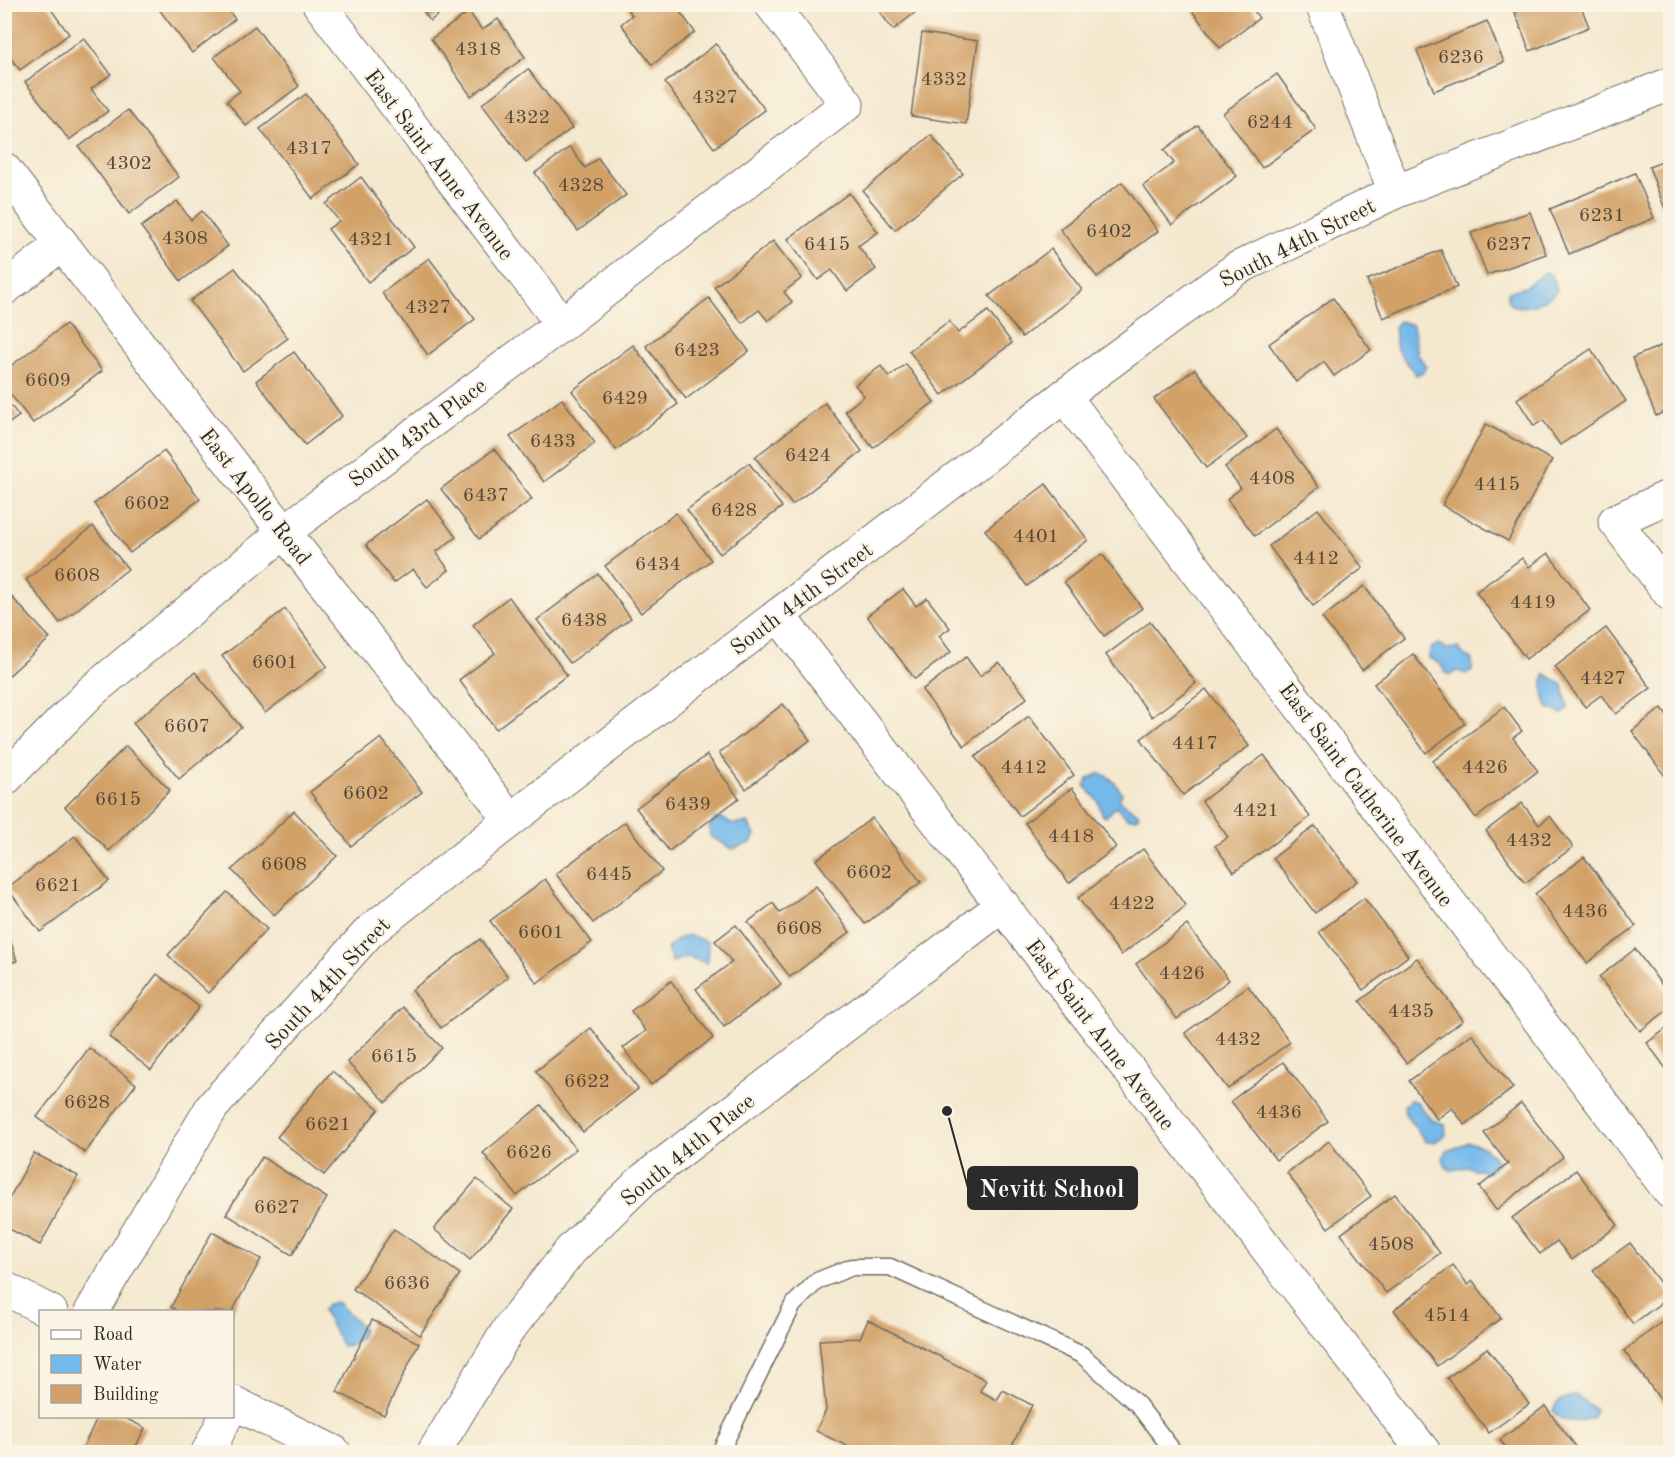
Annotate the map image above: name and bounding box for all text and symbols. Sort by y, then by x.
house number: 4318 [455,40,501,60]
house number: 6236 [1438,48,1484,68]
street label: East Saint Anne Avenue [360,66,517,265]
house number: 4332 [921,70,967,90]
house number: 4327 [692,88,738,108]
house number: 4322 [504,108,550,128]
house number: 6244 [1247,113,1293,133]
house number: 4317 [286,139,332,159]
house number: 4302 [106,154,152,174]
house number: 4328 [558,176,604,196]
street label: South 44th Street [1216,195,1379,293]
house number: 6231 [1579,206,1625,226]
house number: 6402 [1086,222,1132,242]
house number: 4308 [162,229,208,249]
house number: 4321 [348,230,394,250]
house number: 6415 [804,235,850,255]
house number: 6237 [1486,235,1532,255]
house number: 4327 [405,298,451,318]
house number: 6423 [674,341,720,361]
house number: 6609 [25,371,71,391]
street label: South 43rd Place [345,375,491,492]
house number: 6429 [602,389,648,409]
street label: East Apollo Road [194,425,314,570]
house number: 6433 [530,432,576,452]
house number: 6424 [785,446,831,466]
house number: 4408 [1249,469,1295,489]
house number: 4415 [1474,475,1520,495]
house number: 6437 [463,486,509,506]
house number: 6602 [124,494,170,514]
house number: 6428 [711,501,757,521]
house number: 4401 [1013,527,1059,547]
street label: South 44th Street [727,539,877,660]
house number: 4412 [1293,549,1339,569]
house number: 6434 [635,555,681,575]
house number: 6608 [54,566,100,586]
house number: 4419 [1510,593,1556,613]
house number: 6438 [561,611,607,631]
house number: 6601 [252,653,298,673]
house number: 4427 [1580,669,1626,689]
street label: East Saint Catherine Avenue [1274,679,1457,911]
house number: 6607 [164,717,210,737]
house number: 4417 [1172,734,1218,754]
house number: 4412 [1001,758,1047,778]
house number: 4426 [1462,758,1508,778]
house number: 6602 [343,784,389,804]
house number: 6615 [95,790,141,810]
house number: 6439 [665,795,711,815]
house number: 4421 [1233,801,1279,821]
house number: 4418 [1048,827,1094,847]
house number: 4432 [1506,831,1552,851]
house number: 6608 [261,855,307,875]
house number: 6602 [846,863,892,883]
house number: 6445 [586,865,632,885]
house number: 6621 [35,876,81,896]
house number: 4422 [1109,894,1155,914]
house number: 4436 [1562,902,1608,922]
street label: South 44th Street [262,914,395,1055]
house number: 6608 [776,919,822,939]
house number: 6601 [518,923,564,943]
street label: East Saint Anne Avenue [1021,936,1178,1135]
house number: 4426 [1159,964,1205,984]
house number: 4435 [1388,1002,1434,1022]
house number: 4432 [1215,1030,1261,1050]
house number: 6615 [371,1047,417,1067]
house number: 6622 [564,1072,610,1092]
street label: South 44th Place [617,1090,759,1211]
house number: 6628 [64,1093,110,1113]
house number: 4436 [1256,1103,1302,1123]
house number: 6621 [305,1115,351,1135]
house number: 6626 [506,1143,552,1163]
callout: Nevitt School [968,1167,1137,1209]
text: Nevitt School [980,1179,1124,1203]
house number: 6627 [254,1198,300,1218]
house number: 4508 [1368,1235,1414,1255]
house number: 6636 [384,1274,430,1294]
house number: 4514 [1424,1306,1470,1326]
legend [39,1310,234,1418]
text: Road [93,1326,133,1344]
text: Water [93,1356,142,1374]
text: Building [93,1386,159,1404]

